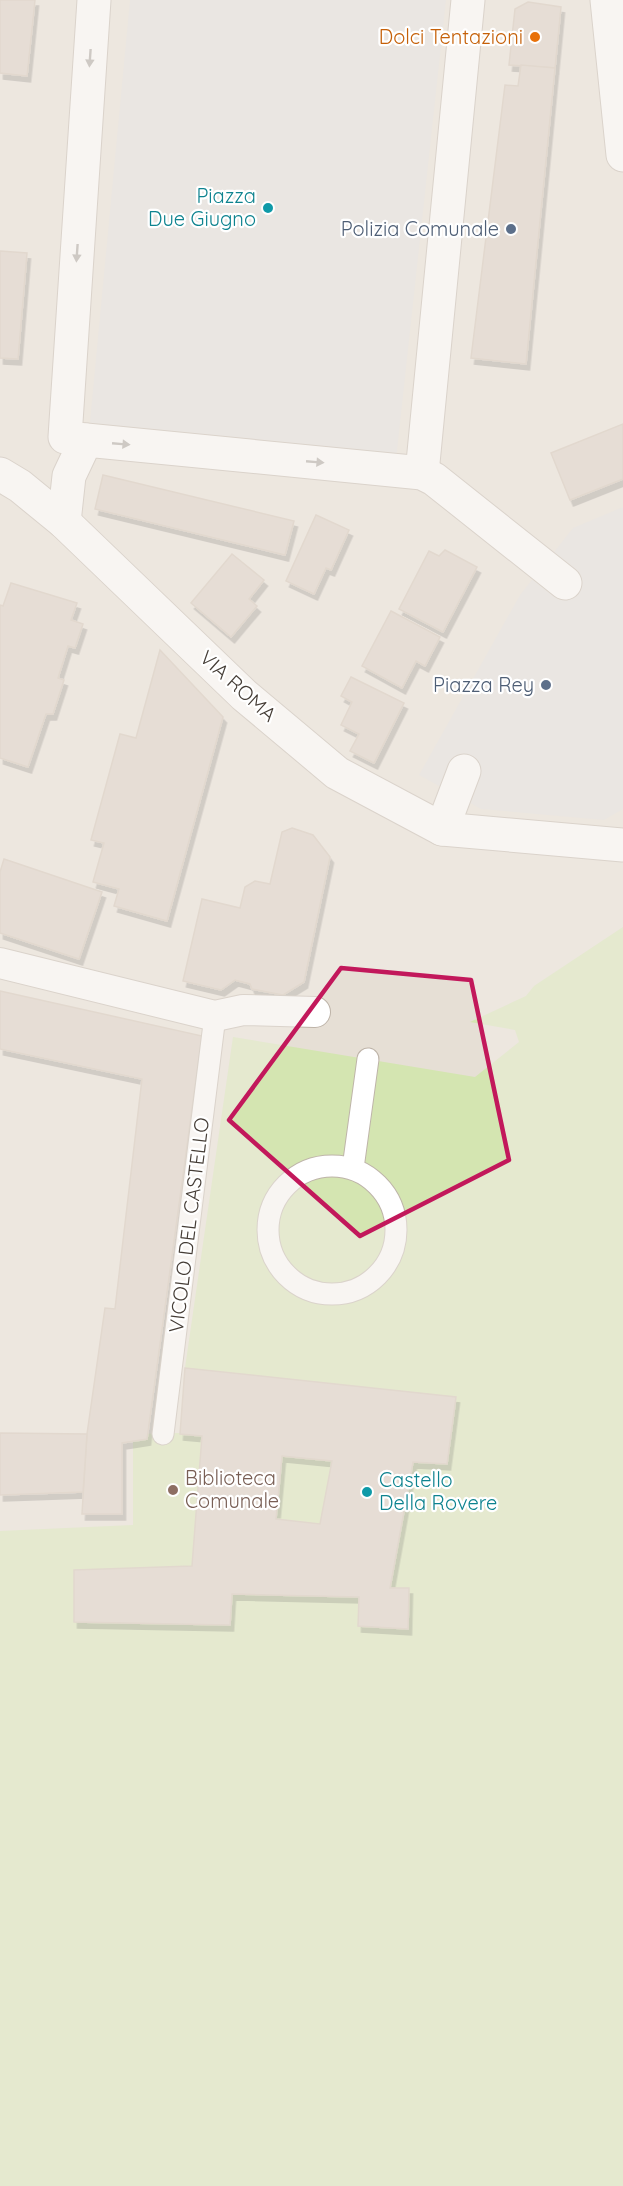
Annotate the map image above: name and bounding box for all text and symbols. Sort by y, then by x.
place label: Dolci Tentazioni [379,24,523,49]
marker: Dolci Tentazioni [528,30,542,44]
one-way arrow [85,49,95,68]
place label: Piazza Due Giugno [148,183,256,231]
marker: Piazza Due Giugno [261,201,275,215]
place label: Polizia Comunale [341,216,499,241]
marker: Polizia Comunale [504,222,518,236]
one-way arrow [72,243,82,262]
one-way arrow [112,439,131,449]
one-way arrow [306,457,325,467]
street label: VIA ROMA [195,645,282,727]
place label: Piazza Rey [433,672,534,697]
marker: Piazza Rey [539,678,553,692]
street label: VICOLO DEL CASTELLO [163,1116,214,1334]
place label: Biblioteca Comunale [185,1465,279,1513]
place label: Castello Della Rovere [379,1467,497,1515]
marker: Biblioteca Comunale [166,1483,180,1497]
marker: Castello Della Rovere [360,1485,374,1499]

